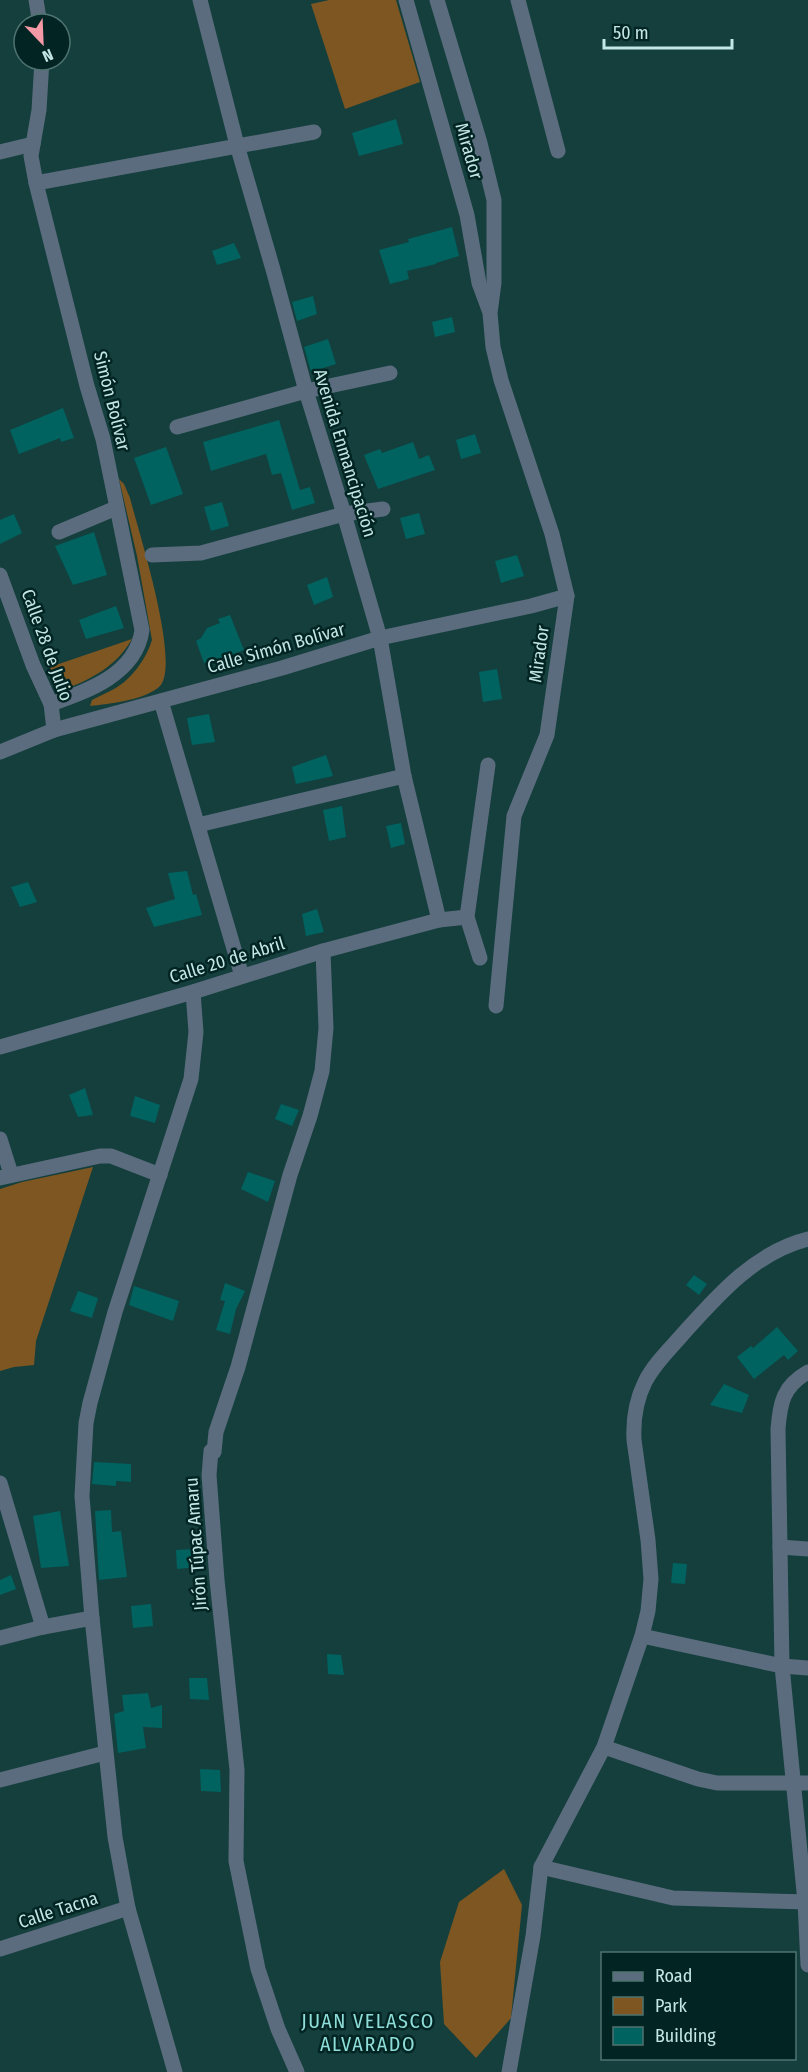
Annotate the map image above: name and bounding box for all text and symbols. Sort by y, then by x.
north arrow [12,12,72,72]
scale bar [604,12,732,50]
text: 50 m [613,22,649,44]
text: N [40,45,56,66]
street label: Mirador [451,120,488,182]
street label: Simón Bolívar [89,349,135,454]
street label: Avenida Enmancipación [309,366,381,540]
street label: Calle 28 de Julio [17,586,77,704]
street label: Calle Simón Bolívar [205,618,348,678]
street label: Mirador [524,623,554,684]
street label: Calle 20 de Abril [167,932,287,988]
street label: Jirón Túpac Amaru [180,1477,212,1611]
street label: Calle Tacna [15,1887,101,1933]
legend [601,1952,796,2060]
text: Road [655,1965,692,1987]
text: Park [655,1995,688,2017]
district label: JUAN VELASCO ALVARADO [301,2009,435,2056]
text: Building [655,2025,716,2047]

